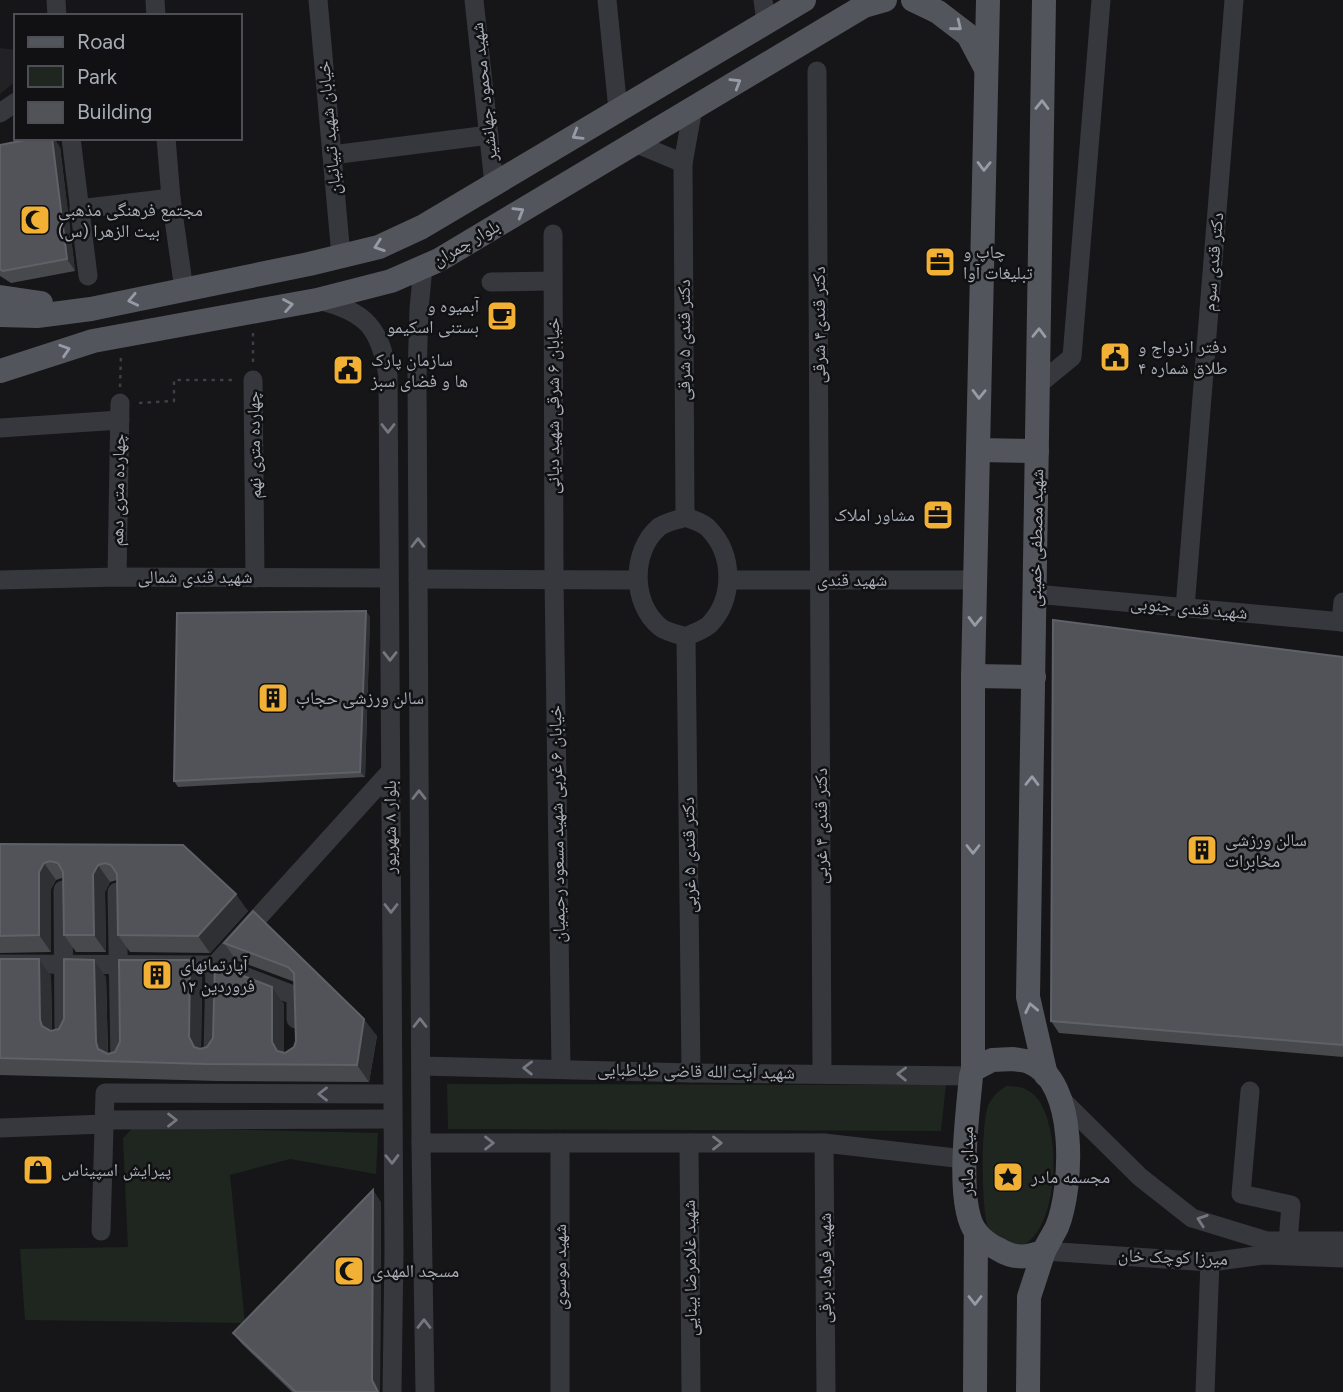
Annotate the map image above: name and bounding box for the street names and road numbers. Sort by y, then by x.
street label: شهید محمود جهانشیر [466,21,502,164]
street label: خیابان شهید تبیانیان [312,60,346,196]
street label: دکتر قندی سوم [1198,212,1229,312]
street label: بلوار چمران [428,215,504,271]
street label: دکتر قندی۴ شرقی [808,266,830,384]
street label: دکتر قندی ۵ شرقی [673,279,695,401]
street label: خیابان ۶ شرقی شهید دیانی [542,318,564,494]
street label: چهارده متری نهم [242,391,267,499]
street label: چهارده متری دهم [106,433,131,547]
street label: شهید مصطفی خمینی [1024,469,1048,607]
street label: شهید قندی شمالی [137,566,253,588]
street label: شهید قندی [817,569,887,591]
street label: شهید قندی جنوبی [1129,592,1249,624]
street label: خیابان ۶ غربی شهید مسعود رحیمیان [544,705,570,943]
street label: دکتر قندی ۴ غربی [810,768,832,884]
street label: بلوار ۸ شهریور [379,780,401,875]
street label: دکتر قندی ۵ غربی [677,797,701,913]
street label: شهید آیت الله قاضی طباطبایی [597,1058,795,1084]
street label: میدان مادر [956,1126,978,1197]
street label: شهید غلامرضا بینایی [678,1199,702,1337]
street label: شهید فرهاد برقی [814,1213,836,1323]
street label: شهید موسوی [549,1224,571,1310]
street label: میرزا کوچک خان [1118,1244,1228,1270]

